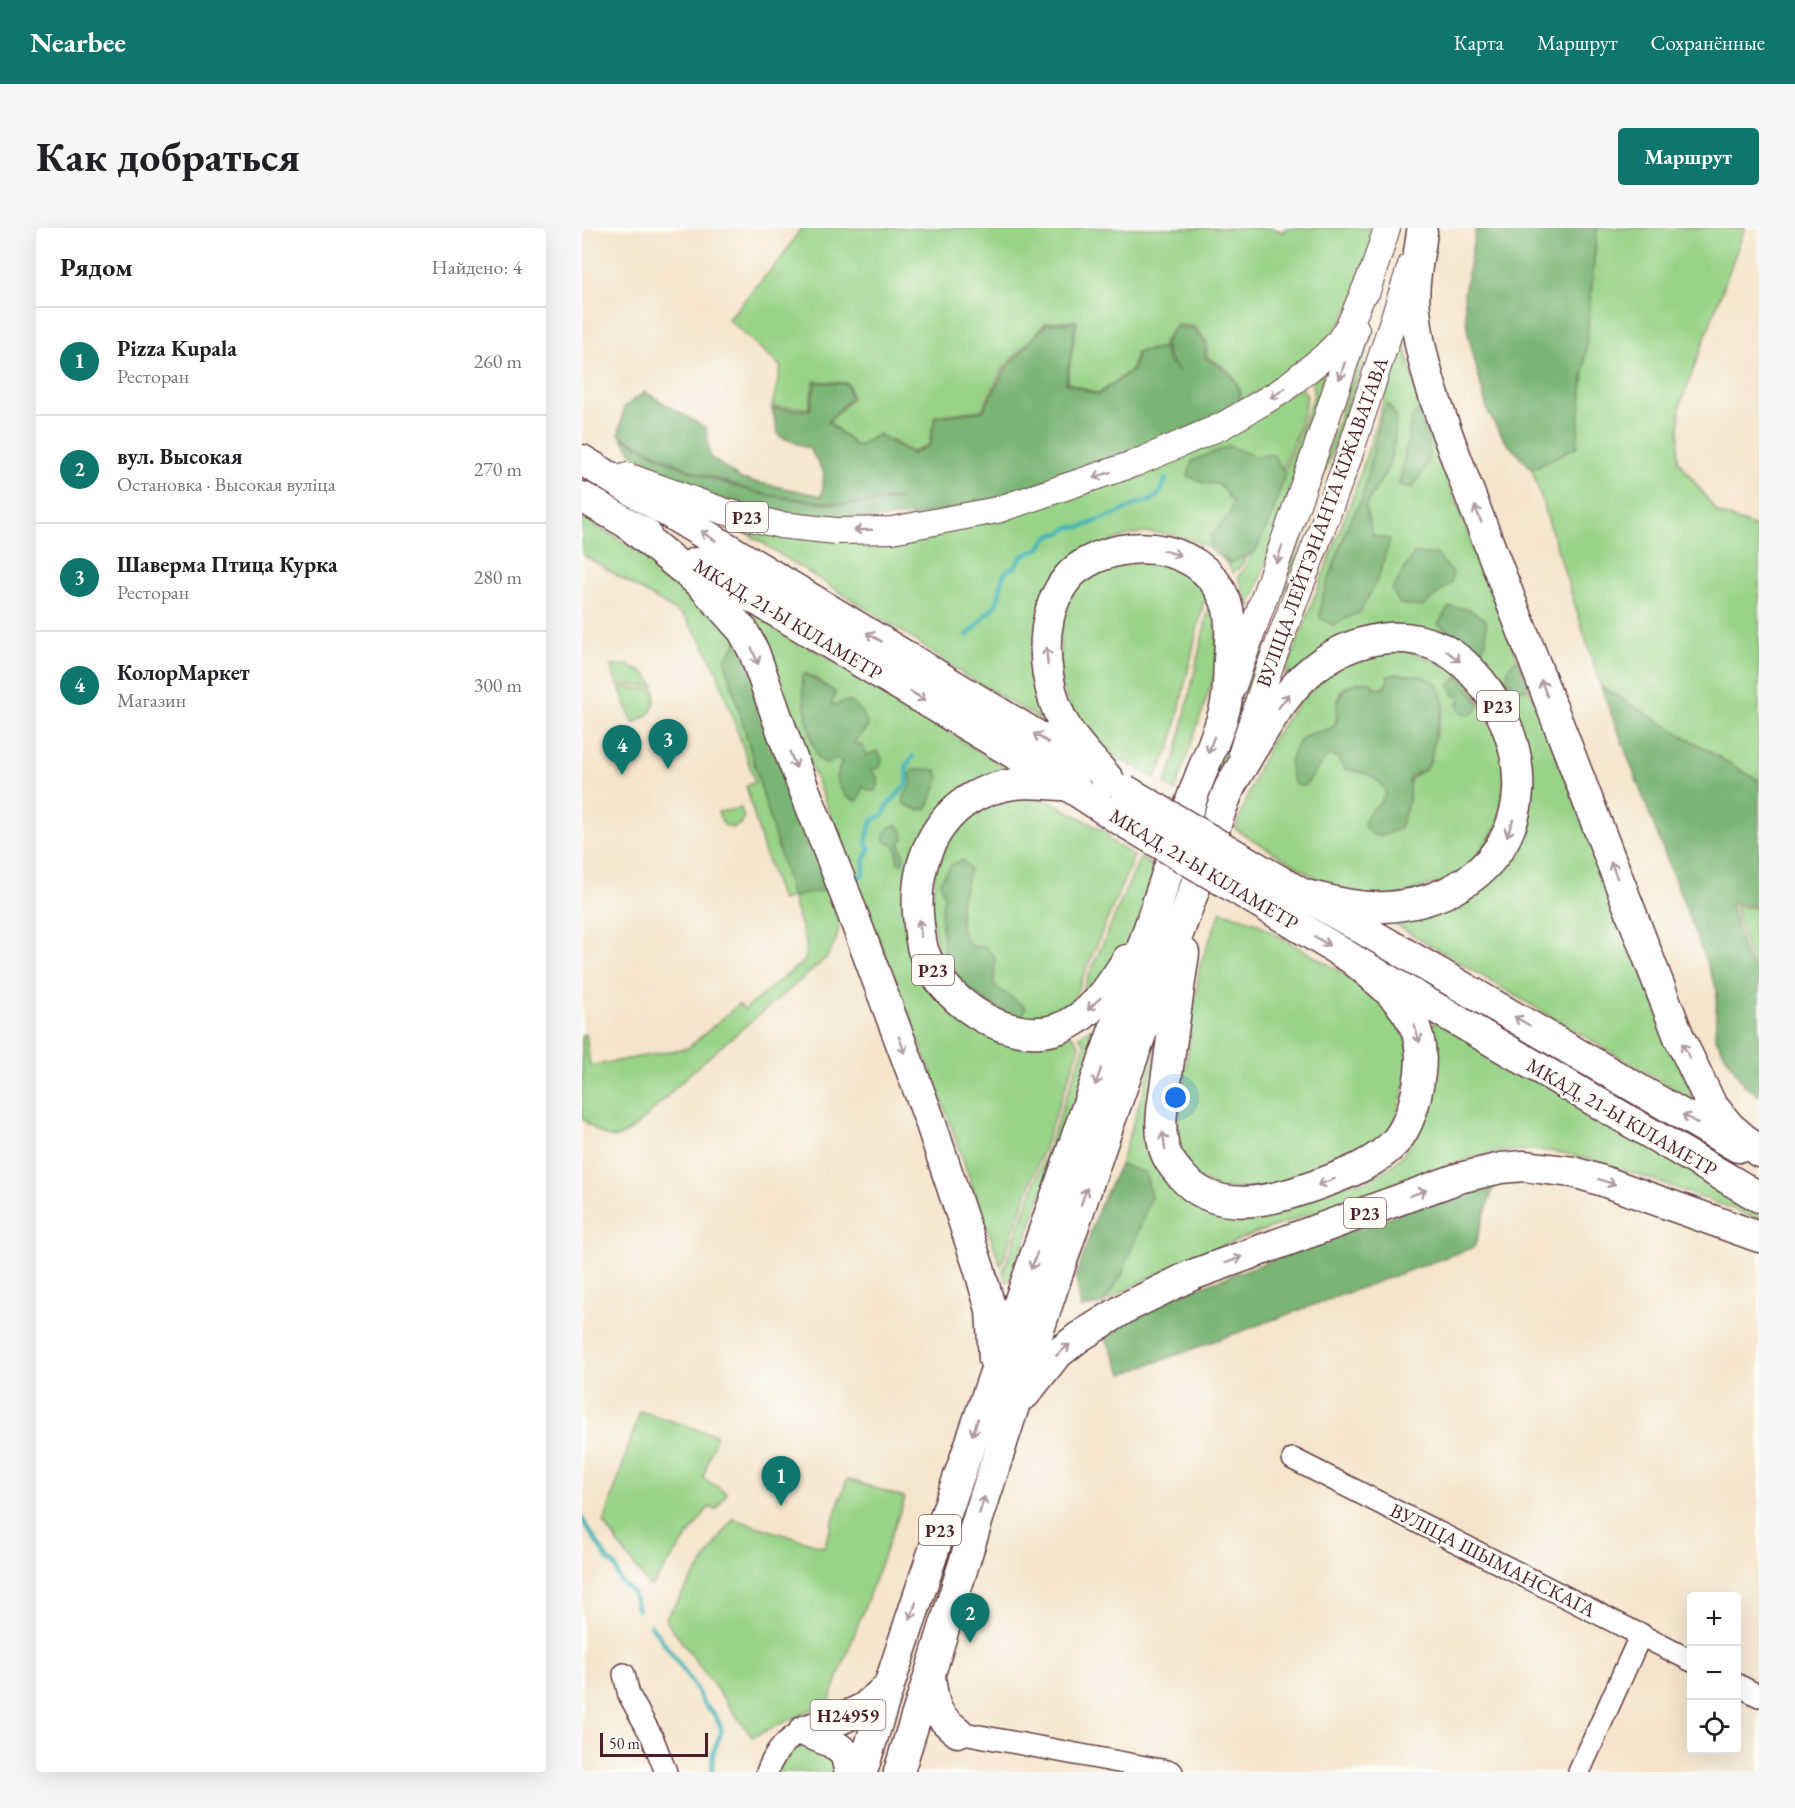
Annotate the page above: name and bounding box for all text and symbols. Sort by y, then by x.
text: Nearbee [30,24,126,60]
text: Карта [1454,29,1504,56]
text: Маршрут [1537,29,1618,56]
text: Сохранённые [1651,29,1765,56]
button: Маршрут [1618,128,1759,185]
text: Как добраться [36,129,300,184]
text: Рядом [60,250,133,284]
text: Найдено: 4 [431,254,522,280]
text: Pizza Kupala [117,334,237,363]
text: 1 [74,348,85,374]
text: 260 m [474,348,522,374]
street label: ВУЛІЦА ЛЕЙТЭНАНТА КІЖАВАТАВА [1250,353,1394,691]
one-way arrow [1336,361,1347,380]
text: Ресторан [117,363,189,389]
one-way arrow [1270,387,1287,399]
text: вул. Высокая [117,442,242,471]
text: 2 [74,456,85,482]
text: 270 m [474,456,522,482]
one-way arrow [1093,470,1112,481]
text: Остановка · Высокая вуліца [117,471,336,497]
road number: Р23 [726,502,768,532]
one-way arrow [1472,506,1483,524]
one-way arrow [854,525,874,536]
one-way arrow [700,530,717,542]
one-way arrow [1272,545,1283,564]
one-way arrow [1162,548,1181,559]
text: Шаверма Птица Курка [117,550,338,579]
street label: МКАД, 21-Ы КІЛАМЕТР [689,552,887,686]
text: 3 [74,564,85,590]
text: 280 m [474,564,522,590]
text: Ресторан [117,579,189,605]
one-way arrow [866,631,883,643]
one-way arrow [1042,646,1053,666]
one-way arrow [750,647,761,665]
one-way arrow [1444,650,1460,662]
text: КолорМаркет [117,658,250,687]
text: 4 [74,672,85,698]
text: 300 m [474,672,522,698]
one-way arrow [1537,679,1548,698]
text: Магазин [117,687,186,713]
one-way arrow [909,691,926,703]
road number: Р23 [1477,691,1519,721]
one-way arrow [1278,693,1291,709]
pin: 3 [648,720,688,769]
pin: 4 [602,726,642,775]
one-way arrow [1033,732,1050,744]
one-way arrow [1205,735,1216,754]
one-way arrow [788,751,799,769]
street label: МКАД, 21-Ы КІЛАМЕТР [1105,802,1303,936]
one-way arrow [1504,819,1515,837]
one-way arrow [1607,861,1618,880]
one-way arrow [914,918,925,938]
one-way arrow [1314,935,1331,948]
road number: Р23 [912,955,954,985]
one-way arrow [1087,997,1102,1011]
one-way arrow [1514,1015,1531,1027]
one-way arrow [1412,1024,1423,1043]
one-way arrow [897,1035,908,1054]
one-way arrow [1679,1042,1691,1060]
street label: МКАД, 21-Ы КІЛАМЕТР [1522,1052,1722,1182]
one-way arrow [1092,1067,1103,1085]
your location [1161,1083,1190,1112]
one-way arrow [1682,1113,1699,1125]
one-way arrow [1158,1132,1169,1152]
one-way arrow [1317,1177,1336,1188]
one-way arrow [1597,1178,1616,1189]
one-way arrow [1079,1187,1090,1206]
one-way arrow [1408,1187,1427,1198]
road number: Р23 [1344,1198,1386,1228]
one-way arrow [1027,1251,1038,1269]
one-way arrow [1225,1254,1243,1265]
one-way arrow [1055,1343,1070,1357]
one-way arrow [969,1417,980,1436]
pin: 1 [762,1456,800,1506]
one-way arrow [977,1496,988,1515]
street label: ВУЛІЦА ШЫМАНСКАГА [1386,1497,1600,1623]
road number: Р23 [919,1515,961,1545]
map controls [1687,1592,1741,1754]
button: + [1687,1592,1741,1646]
pin: 2 [950,1594,990,1643]
one-way arrow [906,1602,917,1620]
button: − [1687,1646,1741,1700]
road number: Н24959 [810,1700,886,1730]
button: locate [1687,1700,1741,1754]
scale bar [600,1730,708,1758]
text: 50 m [609,1733,640,1754]

